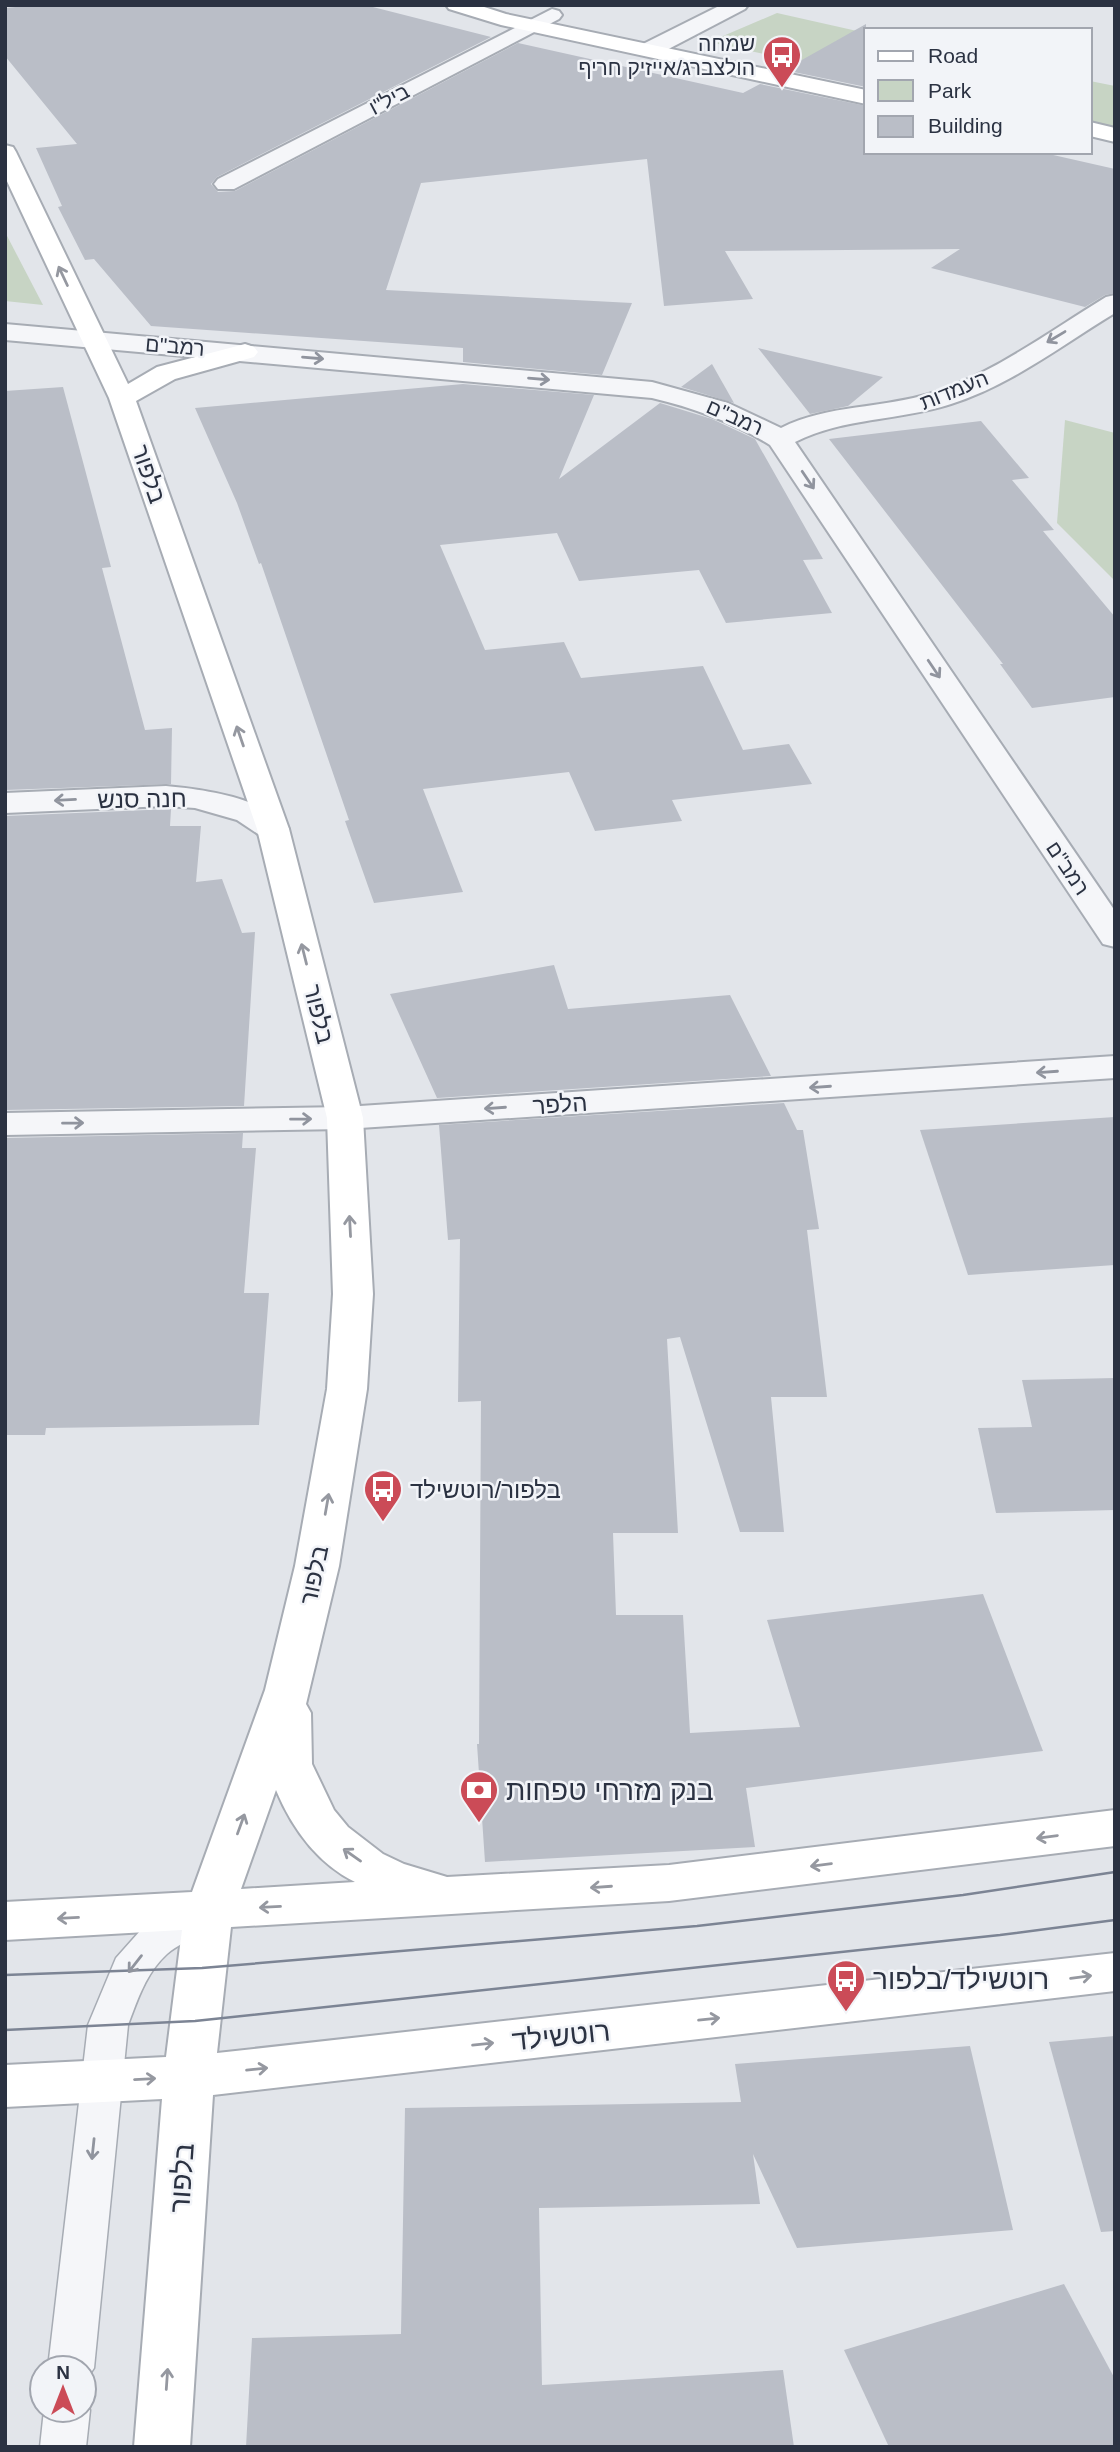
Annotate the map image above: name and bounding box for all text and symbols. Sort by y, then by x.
legend [864,28,1092,154]
place label: שמחה הולצברג/אייזיק חריף [578,32,755,79]
bus stop icon: שמחה הולצברג/אייזיק חריף [761,34,803,89]
text: Road [928,44,978,67]
street label: ביל"ו [365,79,413,119]
text: Park [928,79,972,102]
text: Building [928,114,1003,137]
one-way arrow [56,266,70,287]
one-way arrow [1047,330,1067,344]
street label: רמב"ם [144,332,206,360]
one-way arrow [301,352,323,365]
street label: העמדות [917,366,991,414]
one-way arrow [527,373,550,386]
street label: רמב"ם [703,394,767,440]
street label: בלפור [126,441,172,507]
one-way arrow [800,470,815,489]
one-way arrow [927,659,942,678]
one-way arrow [233,725,246,747]
street label: חנה סנש [97,785,187,813]
one-way arrow [53,794,76,807]
street label: רמב"ם [1042,837,1094,899]
one-way arrow [297,943,310,966]
street label: בלפור [299,982,339,1046]
one-way arrow [1036,1066,1058,1079]
one-way arrow [809,1081,831,1094]
street label: הלפר [532,1089,588,1119]
one-way arrow [484,1102,507,1115]
one-way arrow [289,1112,312,1126]
one-way arrow [62,1116,85,1130]
one-way arrow [343,1214,356,1237]
bus stop icon: בלפור/רוטשילד [362,1468,404,1523]
place label: בלפור/רוטשילד [410,1476,561,1503]
one-way arrow [321,1493,334,1515]
street label: בלפור [295,1543,333,1607]
bank icon: בנק מזרחי טפחות [458,1769,500,1824]
place label: בנק מזרחי טפחות [506,1775,714,1806]
one-way arrow [236,1813,248,1835]
one-way arrow [1036,1831,1059,1844]
one-way arrow [343,1848,362,1862]
one-way arrow [811,1859,833,1872]
one-way arrow [590,1881,613,1894]
one-way arrow [258,1901,281,1914]
one-way arrow [57,1912,80,1925]
one-way arrow [128,1955,143,1973]
bus stop icon: רוטשילד/בלפור [825,1958,867,2013]
place label: רוטשילד/בלפור [873,1964,1049,1995]
one-way arrow [1069,1970,1092,1983]
one-way arrow [697,2013,720,2026]
street label: רוטשילד [510,2015,612,2057]
one-way arrow [471,2038,494,2051]
one-way arrow [245,2063,268,2076]
one-way arrow [133,2072,156,2085]
one-way arrow [87,2137,100,2159]
street label: בלפור [164,2142,200,2214]
north arrow [28,2354,98,2424]
text: N [56,2362,70,2383]
one-way arrow [161,2368,174,2390]

